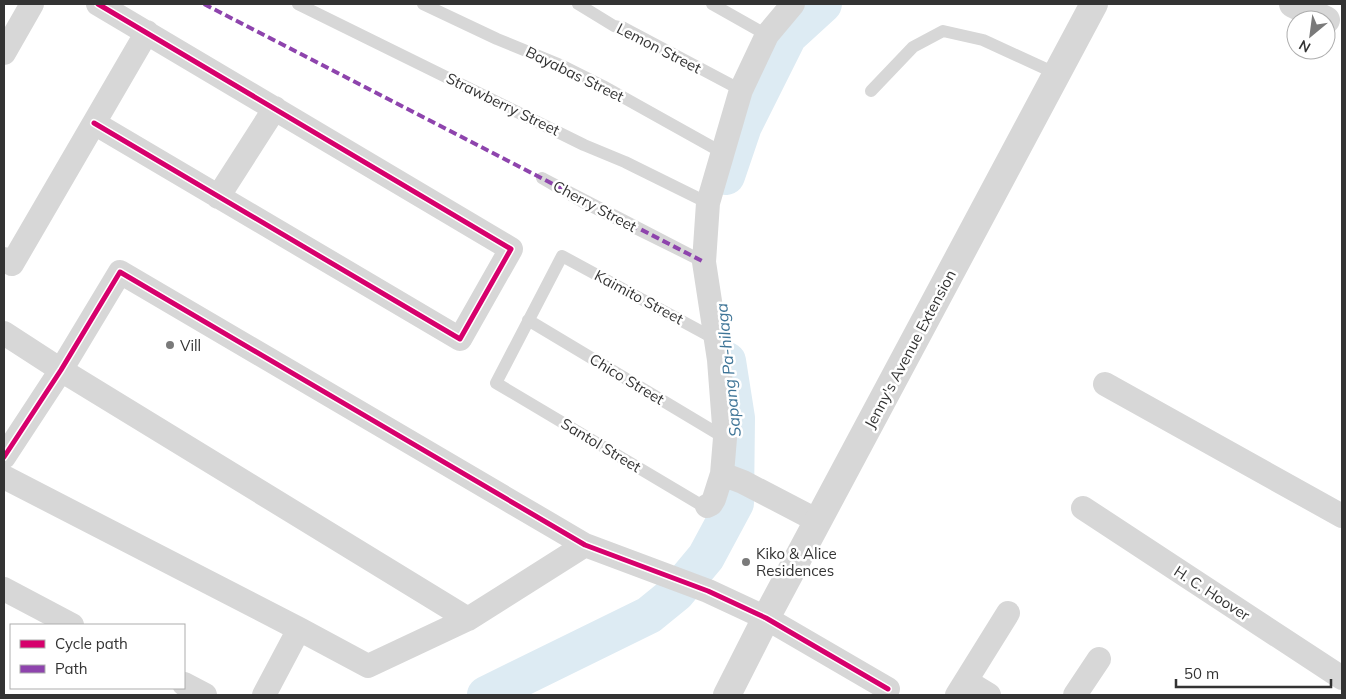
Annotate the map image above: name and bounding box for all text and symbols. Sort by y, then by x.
north arrow [1286,10,1336,60]
street label: Lemon Street [614,19,704,77]
text: N [1296,36,1314,57]
street label: Bayabas Street [523,42,627,106]
street label: Strawberry Street [443,68,563,140]
street label: Cherry Street [550,176,640,236]
street label: Kaimito Street [591,266,687,328]
street label: Jenny's Avenue Extension [860,267,960,431]
water label: Sapang Pa-hilaga [711,302,745,438]
place label: Vill [180,336,201,355]
marker: Vill [164,339,176,351]
street label: Chico Street [586,349,668,409]
street label: Santol Street [558,414,644,476]
place label: Kiko & Alice Residences [756,544,837,580]
marker: Kiko & Alice Residences [740,556,752,568]
street label: H. C. Hoover [1171,561,1254,625]
legend [10,624,185,689]
text: Cycle path [55,634,128,653]
scale bar [1176,656,1331,688]
text: Path [55,659,87,678]
text: 50 m [1184,664,1219,683]

